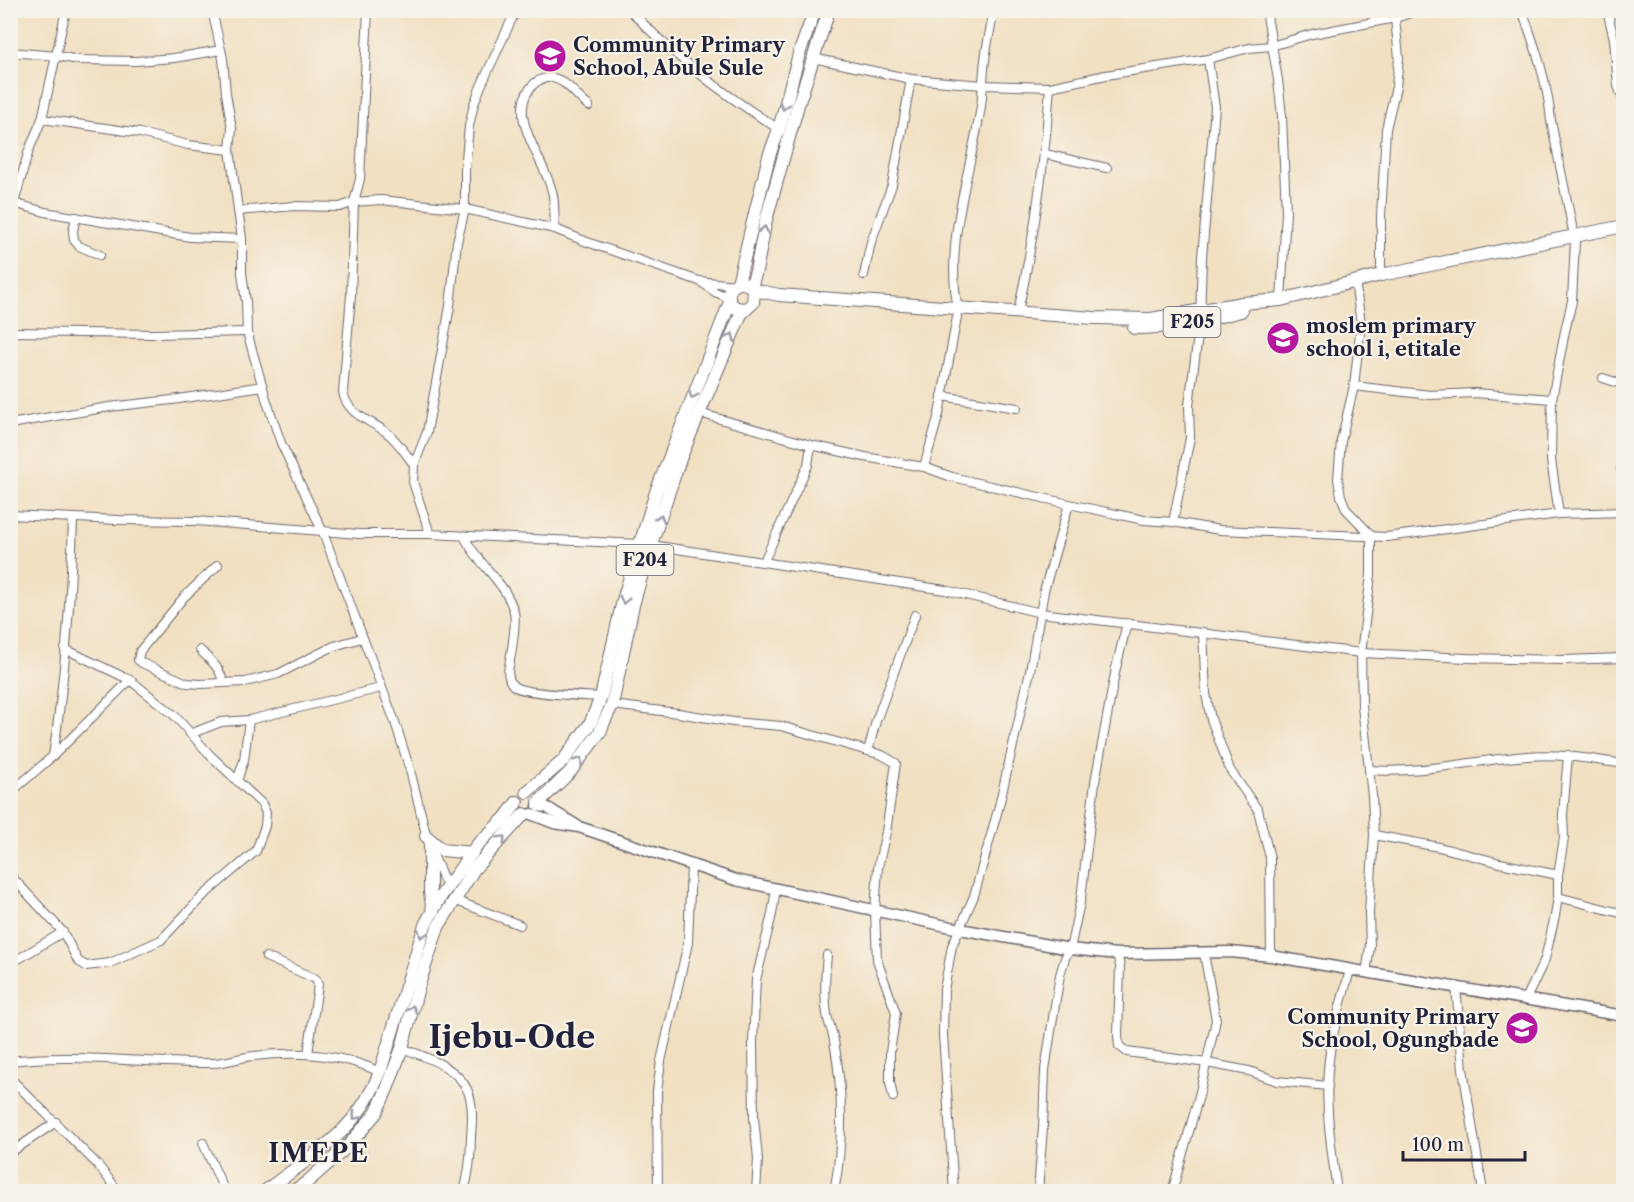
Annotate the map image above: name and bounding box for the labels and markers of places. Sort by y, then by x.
place label: Community Primary School, Abule Sule [573,33,785,80]
school or university icon: Community Primary School, Abule Sule [532,38,568,74]
place label: moslem primary school i, etitale [1306,314,1476,361]
school or university icon: moslem primary school i, etitale [1265,320,1301,356]
place label: Community Primary School, Ogungbade [1287,1005,1500,1052]
school or university icon: Community Primary School, Ogungbade [1504,1010,1540,1046]

